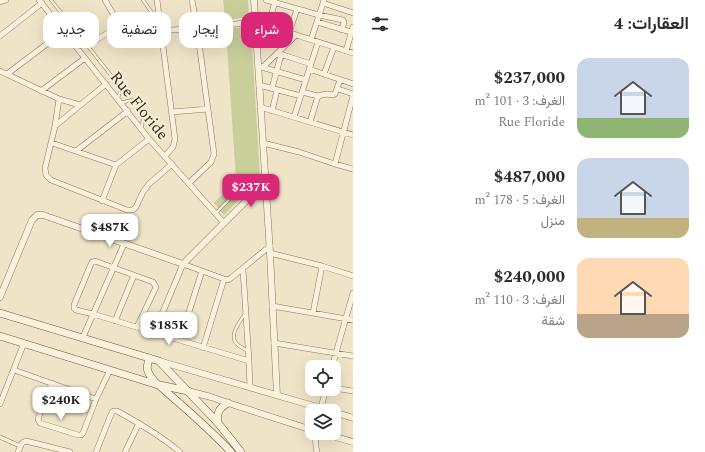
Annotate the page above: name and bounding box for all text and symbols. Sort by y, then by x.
text: العقارات: 4 [614,11,689,37]
chip: جديد [43,12,99,48]
chip: تصفية [107,12,171,48]
chip: إيجار [179,12,233,48]
chip: شراء [241,12,293,48]
icon: filters [369,13,391,35]
text: $237,000 [494,65,565,91]
street label: Rue Floride [104,66,174,145]
icon: home [609,74,657,122]
text: الغرف: 3 · 101 m² [475,91,565,111]
text: Rue Floride [498,112,565,132]
text: $487,000 [494,164,565,190]
pin: $237K [223,174,279,208]
icon: home [609,174,657,222]
text: $237K [231,177,271,197]
text: الغرف: 5 · 178 m² [475,190,565,210]
text: منزل [541,211,565,231]
pin: $487K [82,214,138,248]
text: $487K [90,217,130,237]
text: $240,000 [494,264,565,290]
icon: home [609,274,657,322]
text: الغرف: 3 · 110 m² [475,290,565,310]
text: شقة [542,311,565,331]
pin: $185K [141,312,197,346]
text: $185K [149,315,189,335]
map controls [305,360,341,440]
button: locate [305,360,341,396]
pin: $240K [33,387,89,421]
text: $240K [41,390,81,410]
button: layers [305,404,341,440]

